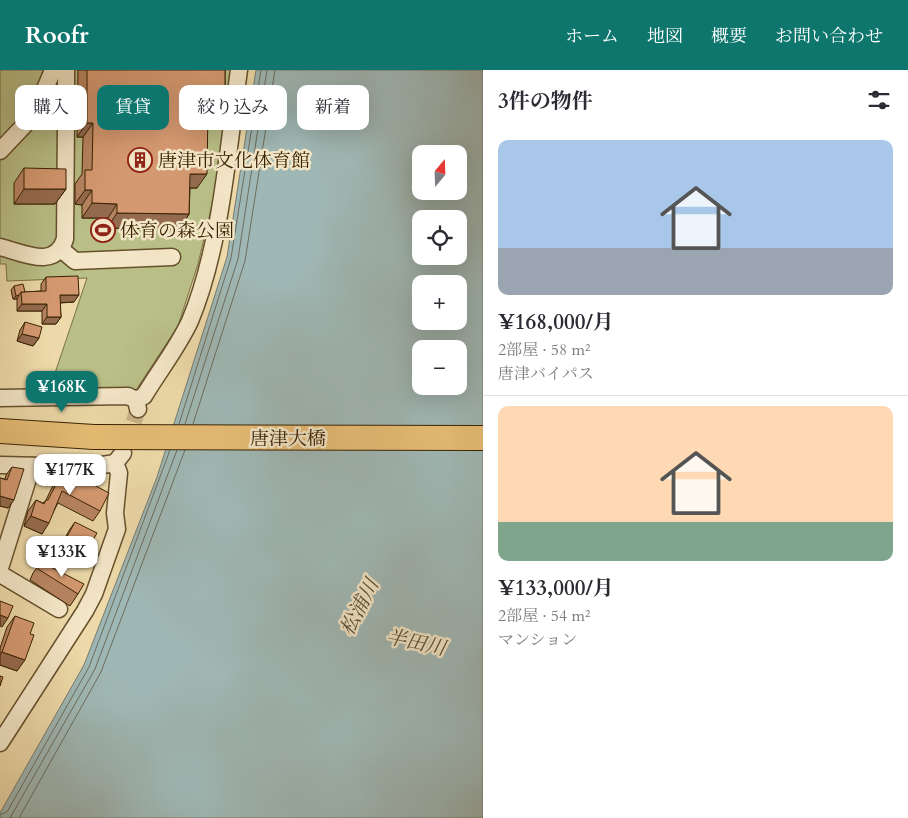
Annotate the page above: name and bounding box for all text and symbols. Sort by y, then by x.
text: Roofr [25,19,89,52]
text: ホーム [565,24,619,49]
text: 地図 [647,24,683,49]
text: 概要 [711,24,747,49]
text: お問い合わせ [775,24,883,49]
chip: 購入 [15,85,87,130]
chip: 賃貸 [97,85,169,130]
chip: 絞り込み [179,85,287,130]
chip: 新着 [297,85,369,130]
icon: filters [865,86,893,114]
text: 3件の物件 [498,87,593,116]
north arrow [412,145,468,200]
map controls [412,145,467,395]
building icon: 唐津市文化体育館 [127,147,153,173]
place label: 唐津市文化体育館 [158,148,310,174]
icon: home [651,173,741,263]
button: locate [412,210,467,265]
sports icon: 体育の森公園 [90,217,116,243]
place label: 体育の森公園 [120,218,234,244]
button: + [412,275,467,330]
text: ¥168,000/月 [498,308,614,337]
text: 2部屋 · 58 m² [498,339,590,361]
button: − [412,340,467,395]
text: 唐津バイパス [498,363,594,385]
pin: ¥168K [27,370,97,413]
text: ¥168K [37,376,87,398]
street label: 唐津大橋 [250,426,326,452]
icon: home [651,438,741,528]
pin: ¥177K [35,454,105,496]
text: ¥177K [45,459,95,481]
pin: ¥133K [27,536,97,578]
text: ¥133K [37,541,87,563]
water label: 松浦川 [334,573,386,640]
text: ¥133,000/月 [498,574,614,603]
text: 2部屋 · 54 m² [498,605,590,627]
water label: 半田川 [384,623,450,662]
text: マンション [498,629,577,651]

